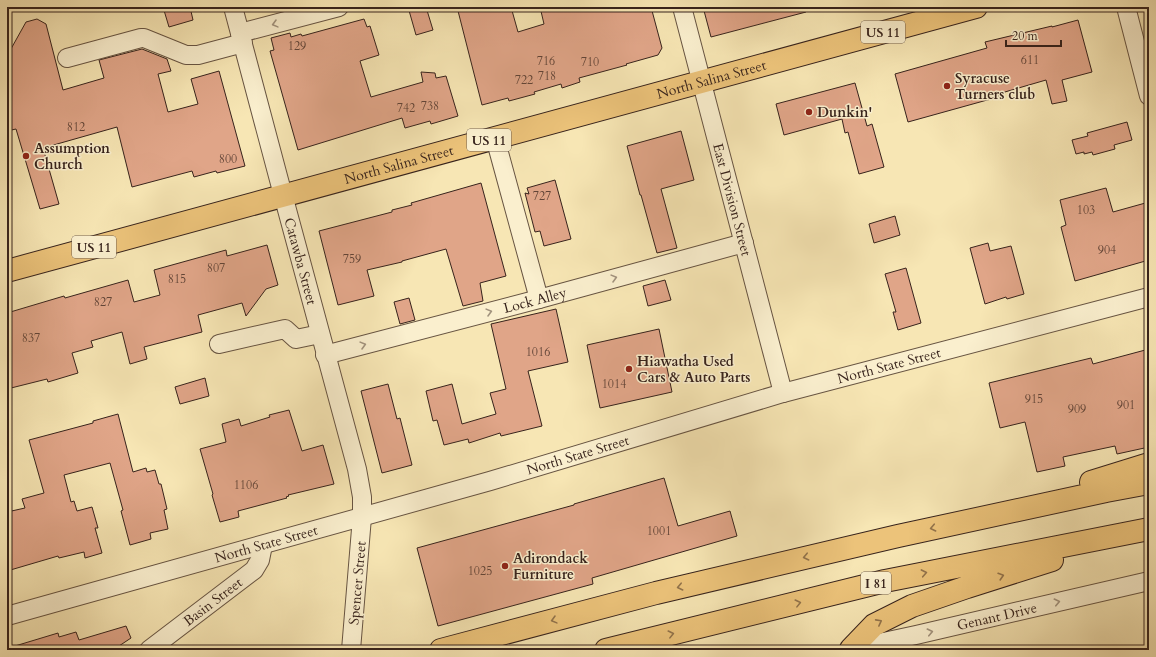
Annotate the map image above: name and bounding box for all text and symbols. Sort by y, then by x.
one-way arrow [271,19,278,28]
road number: US 11 [861,21,905,43]
scale bar [1006,22,1061,48]
text: 20 m [1012,28,1039,44]
house number: 129 [288,38,306,54]
house number: 611 [1021,52,1039,68]
house number: 716 [537,53,555,69]
house number: 710 [581,54,599,70]
street label: North Salina Street [655,55,769,104]
house number: 718 [538,68,556,84]
place label: Syracuse Turners club [955,69,1035,104]
house number: 722 [515,72,533,88]
marker: Syracuse Turners club [942,81,952,91]
house number: 738 [421,98,439,114]
house number: 742 [397,100,415,116]
place label: Dunkin' [817,103,872,122]
marker: Dunkin' [804,107,814,117]
house number: 812 [67,119,85,135]
road number: US 11 [467,129,511,151]
place label: Assumption Church [34,139,110,174]
street label: North Salina Street [342,141,456,189]
street label: East Division Street [708,141,756,259]
marker: Assumption Church [21,151,31,161]
house number: 800 [219,151,237,167]
house number: 727 [533,188,551,204]
house number: 103 [1077,202,1095,218]
street label: Catawba Street [280,216,321,307]
road number: US 11 [72,236,116,258]
house number: 904 [1098,242,1116,258]
house number: 759 [343,251,361,267]
house number: 807 [207,260,225,276]
house number: 815 [168,271,186,287]
one-way arrow [611,274,618,283]
street label: Lock Alley [501,283,569,318]
house number: 827 [94,294,112,310]
one-way arrow [485,308,492,317]
house number: 837 [22,330,40,346]
one-way arrow [359,341,366,350]
street label: North State Street [835,343,943,388]
house number: 1016 [526,344,550,360]
place label: Hiawatha Used Cars & Auto Parts [637,352,751,387]
marker: Hiawatha Used Cars & Auto Parts [624,364,634,374]
house number: 1014 [602,376,626,392]
house number: 915 [1025,391,1043,407]
house number: 901 [1117,397,1135,413]
house number: 909 [1068,401,1086,417]
street label: North State Street [524,431,632,480]
house number: 1106 [234,477,258,493]
street label: North State Street [212,520,321,568]
house number: 1001 [647,523,671,539]
one-way arrow [930,524,936,532]
street label: Spencer Street [344,540,371,626]
place label: Adirondack Furniture [513,549,588,584]
one-way arrow [803,553,809,561]
marker: Adirondack Furniture [500,561,510,571]
house number: 1025 [468,563,492,579]
one-way arrow [921,570,927,578]
road number: I 81 [861,572,891,594]
one-way arrow [997,572,1004,581]
street label: Basin Street [179,573,247,631]
one-way arrow [676,583,683,591]
street label: Genant Drive [955,598,1039,635]
one-way arrow [794,599,801,607]
one-way arrow [1054,599,1060,607]
one-way arrow [551,615,558,624]
one-way arrow [875,619,882,627]
one-way arrow [927,628,933,636]
one-way arrow [668,630,675,639]

